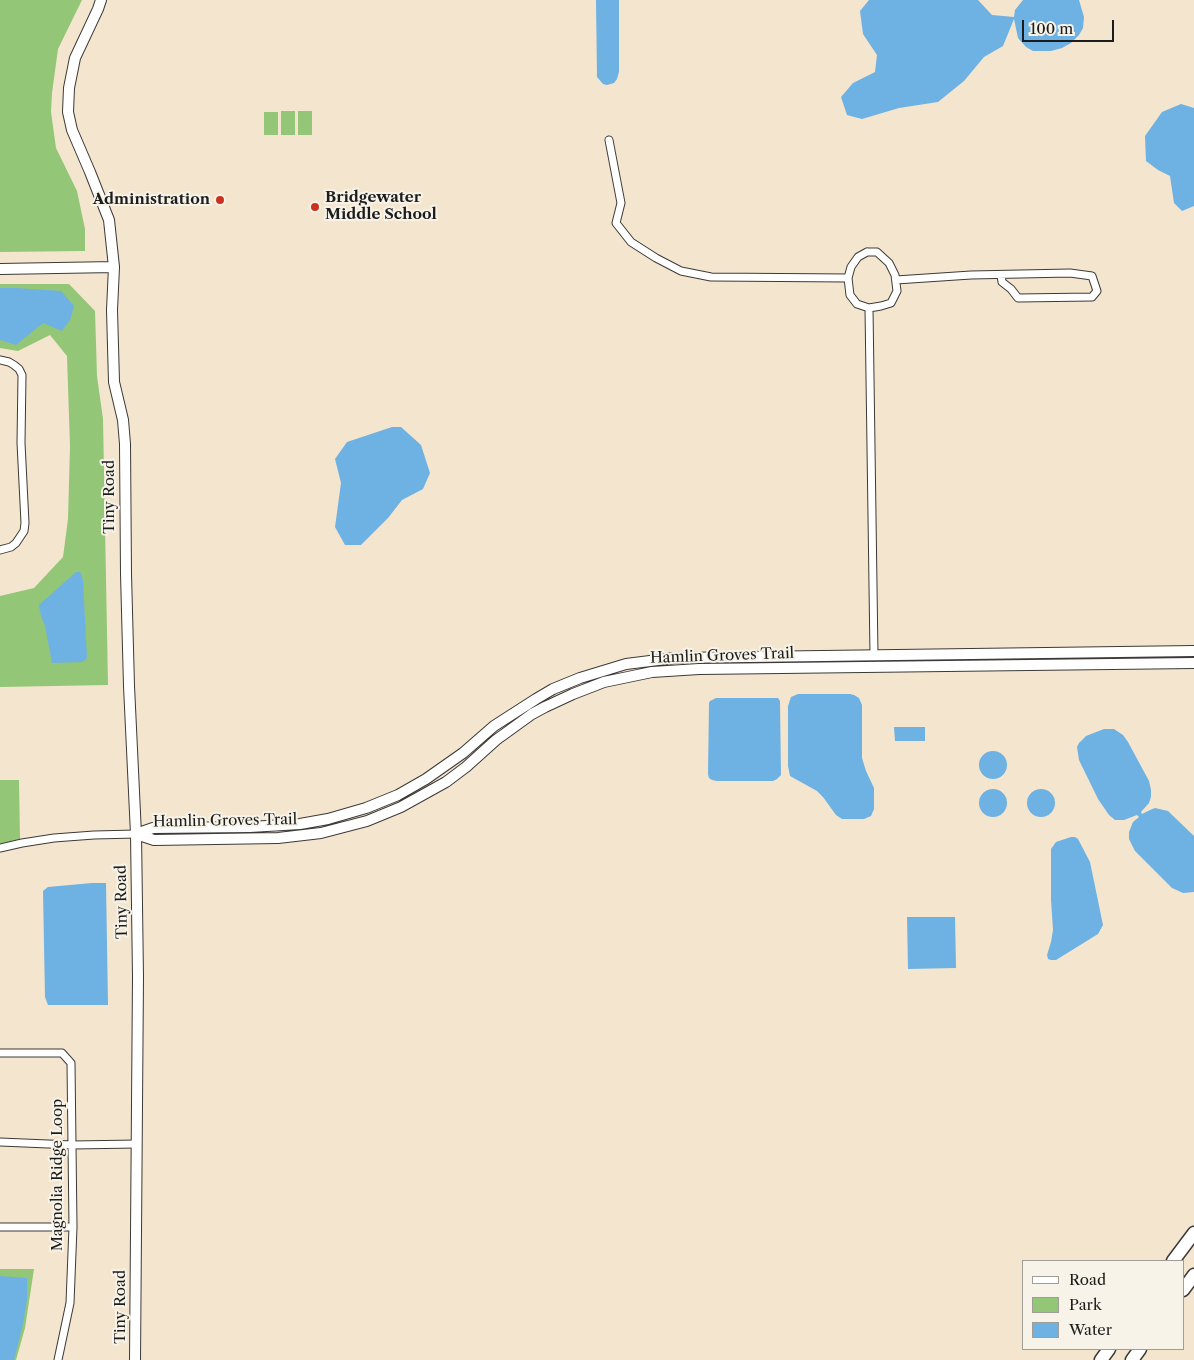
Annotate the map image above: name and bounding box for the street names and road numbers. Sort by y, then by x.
street label: Tiny Road [101,460,119,534]
street label: Hamlin Groves Trail [650,644,794,668]
street label: Hamlin Groves Trail [153,811,297,831]
street label: Tiny Road [112,865,132,939]
street label: Magnolia Ridge Loop [49,1099,67,1251]
street label: Tiny Road [112,1270,130,1344]

